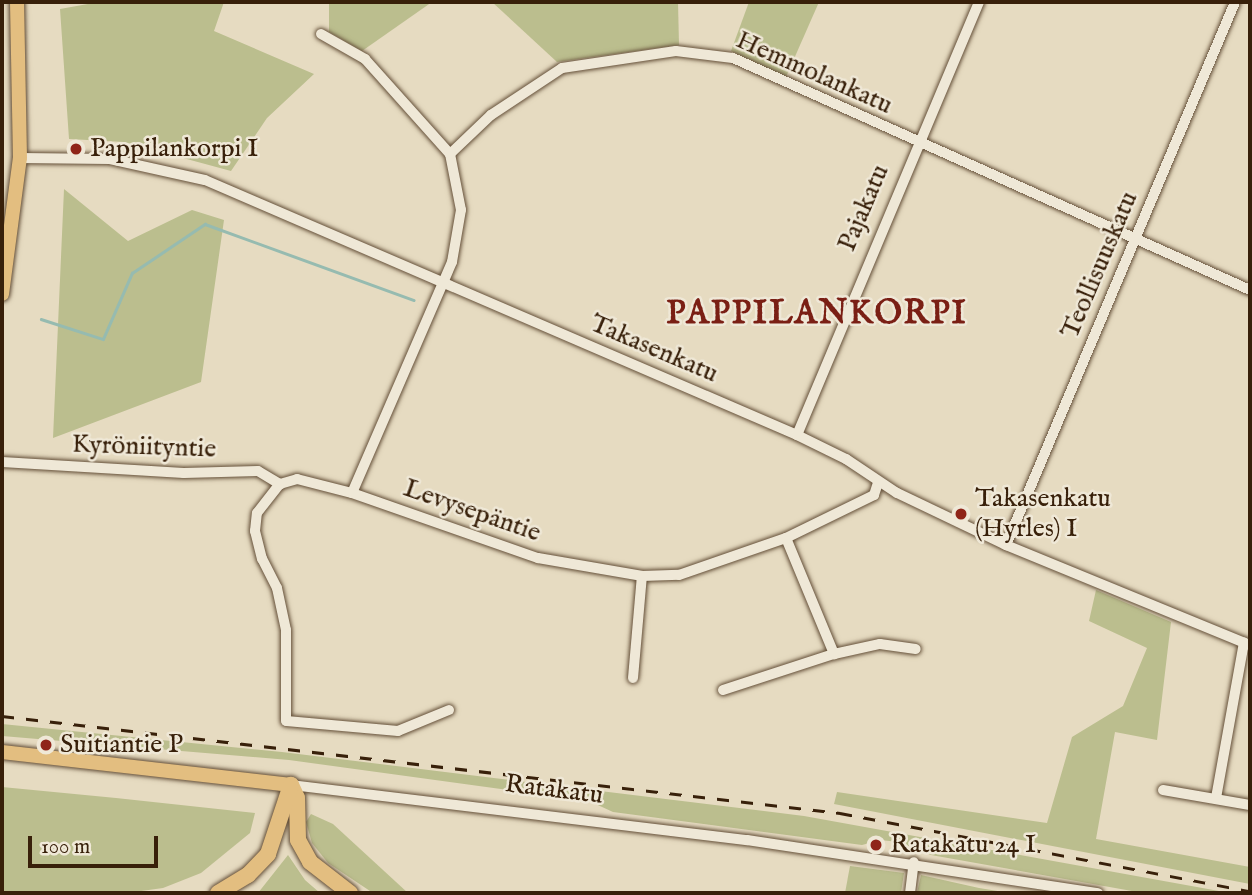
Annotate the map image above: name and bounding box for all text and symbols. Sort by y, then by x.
street label: Hemmolankatu [731,25,897,121]
place label: Pappilankorpi I [90,133,258,165]
marker: Pappilankorpi I [68,141,84,157]
street label: Pajakatu [832,160,896,256]
street label: Teollisuuskatu [1055,187,1145,343]
district label: PAPPILANKORPI [668,295,966,335]
street label: Takasenkatu [585,308,723,390]
street label: Kyröniityntie [71,429,217,465]
street label: Levysepäntie [399,473,545,549]
place label: Takasenkatu (Hyrles) I [975,483,1111,544]
marker: Takasenkatu (Hyrles) I [953,506,969,522]
place label: Suitiantie P [60,729,183,761]
marker: Suitiantie P [38,737,54,753]
street label: Ratakatu [503,769,605,811]
scale bar [32,822,161,866]
place label: Ratakatu 24 I [890,829,1036,861]
text: 100 m [41,834,90,861]
marker: Ratakatu 24 I [868,837,884,853]

